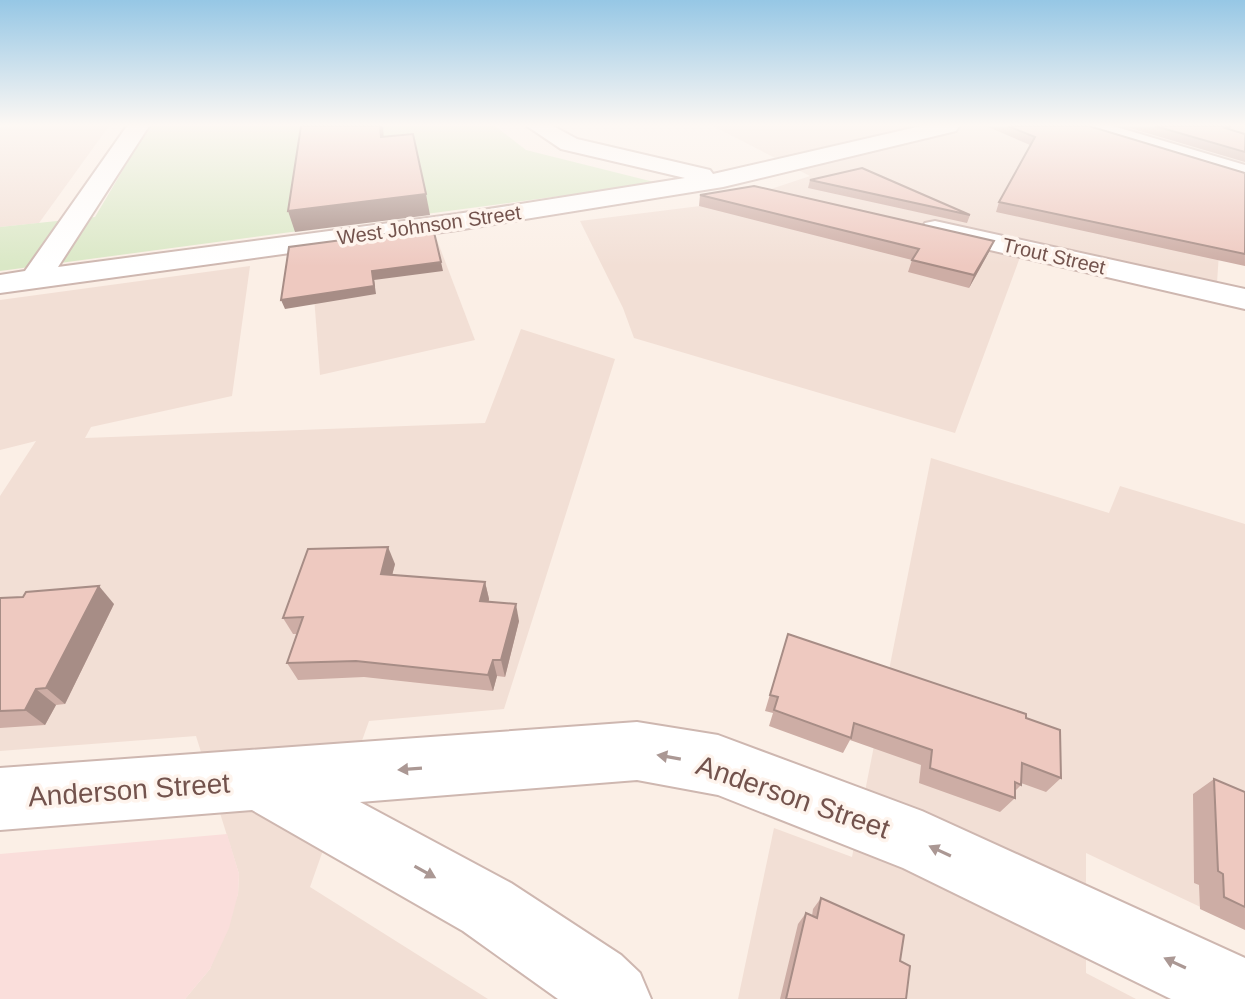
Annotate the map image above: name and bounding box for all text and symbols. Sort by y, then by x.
street label: West Johnson Street [336,201,523,249]
street label: Trout Street [1000,233,1108,279]
street label: Anderson Street [692,749,894,845]
one-way arrow [656,750,681,762]
one-way arrow [397,762,422,775]
street label: Anderson Street [27,767,231,813]
one-way arrow [928,844,951,858]
one-way arrow [414,865,436,879]
one-way arrow [1163,956,1186,970]

